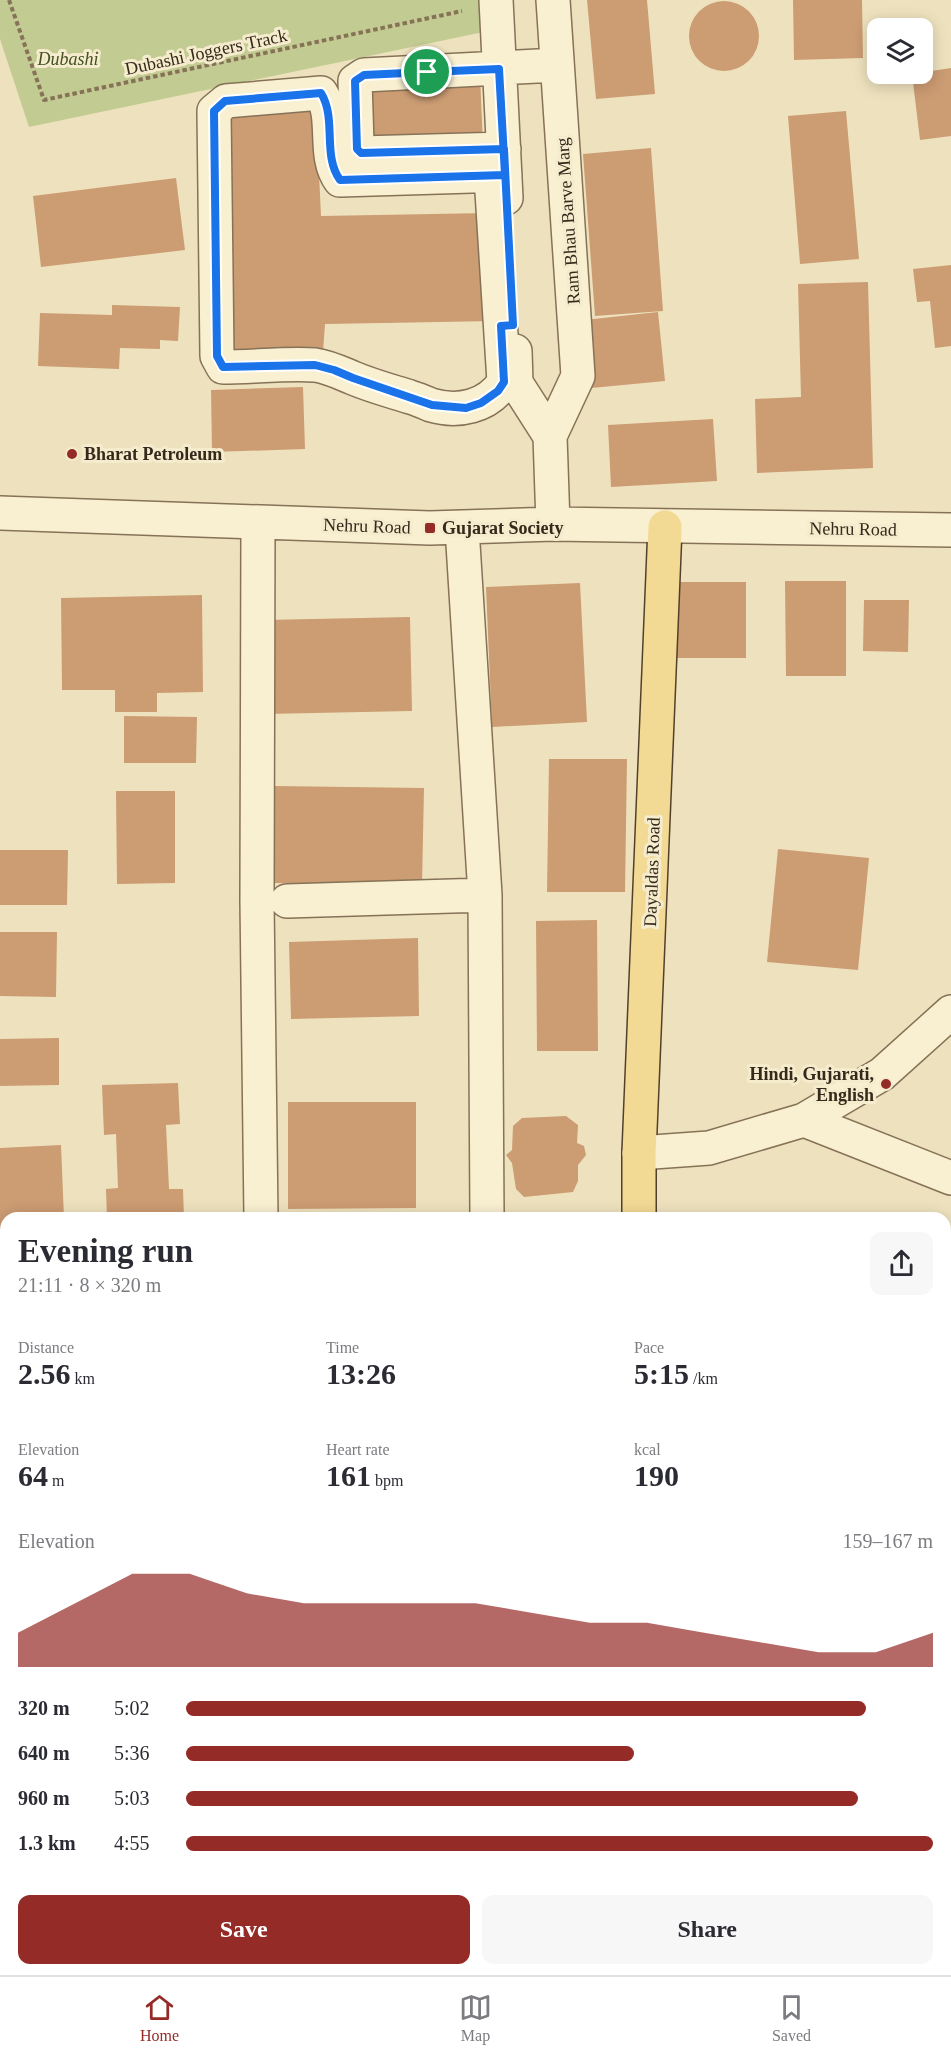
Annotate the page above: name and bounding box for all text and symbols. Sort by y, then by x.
map controls [867,18,933,84]
button: layers [867,18,933,84]
street label: Dubashi Joggers Track [123,25,289,79]
pin [401,46,452,97]
park label: Dubashi [36,49,99,69]
icon: arrive [410,55,443,88]
street label: Ram Bhau Barve Marg [552,137,584,305]
place label: Bharat Petroleum [84,444,222,464]
marker: Bharat Petroleum [65,447,79,461]
street label: Nehru Road [323,514,411,538]
place label: Gujarat Society [442,518,563,538]
street label: Nehru Road [809,518,897,540]
marker: Gujarat Society [423,521,437,535]
street label: Dayaldas Road [640,817,664,927]
place label: Hindi, Gujarati, English [749,1064,874,1105]
marker: Hindi, Gujarati, English [879,1077,893,1091]
button: share [870,1232,933,1295]
text: Evening run [18,1233,193,1269]
text: 21:11 · 8 × 320 m [18,1274,161,1296]
text: Distance [18,1339,74,1356]
text: Time [326,1339,359,1356]
text: Pace [634,1339,664,1356]
text: 2.56 [18,1357,71,1390]
text: 13:26 [326,1357,396,1390]
text: 5:15 [634,1357,689,1390]
text: km [71,1370,95,1387]
text: /km [689,1370,718,1387]
text: Elevation [18,1441,79,1458]
text: Heart rate [326,1441,390,1458]
text: kcal [634,1441,661,1458]
text: 64 [18,1459,48,1492]
text: 161 [326,1459,371,1492]
text: 190 [634,1459,679,1492]
text: m [48,1472,64,1489]
text: bpm [371,1472,403,1489]
text: Elevation [18,1530,95,1552]
text: 159–167 m [842,1530,933,1552]
text: 320 m [18,1697,70,1719]
text: 5:02 [114,1697,150,1719]
text: 640 m [18,1742,70,1764]
text: 5:36 [114,1742,150,1764]
text: 960 m [18,1787,70,1809]
text: 5:03 [114,1787,150,1809]
text: 1.3 km [18,1832,76,1854]
text: 4:55 [114,1832,150,1854]
button: Save [18,1895,470,1964]
button: Share [482,1895,933,1964]
tab: Home [140,1991,179,2045]
tab: Map [459,1991,492,2045]
tab: Saved [772,1991,811,2045]

